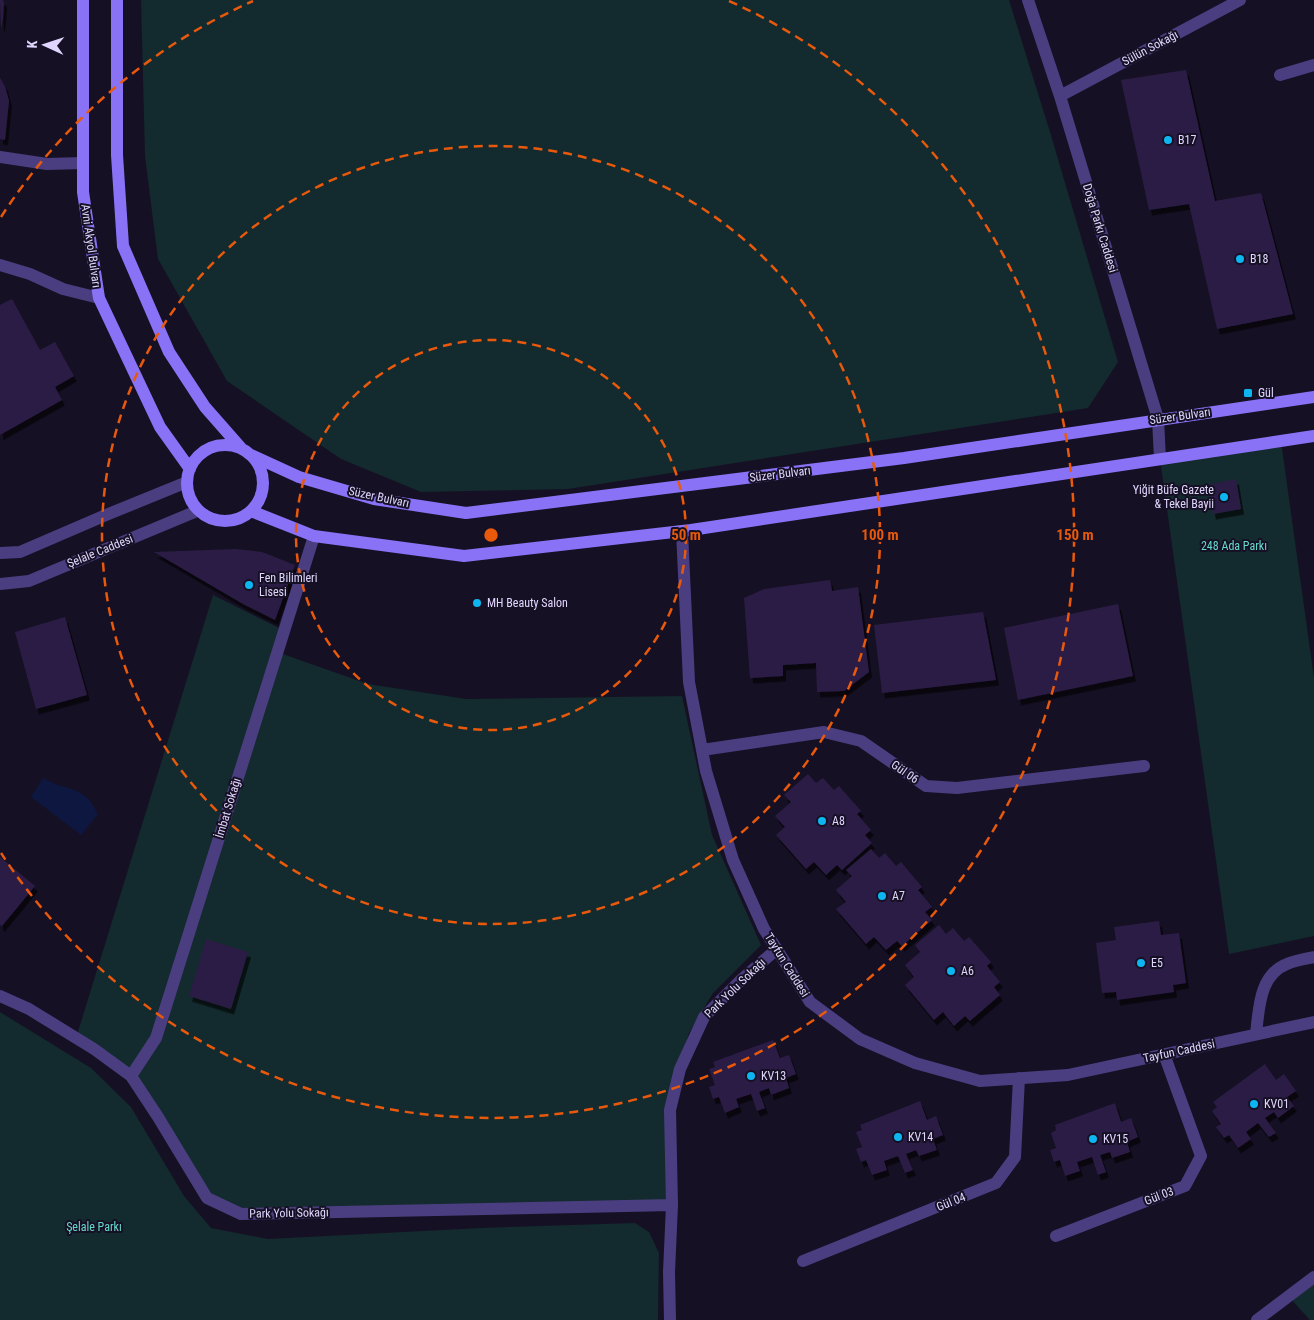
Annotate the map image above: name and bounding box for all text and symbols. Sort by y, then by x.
north arrow [20,20,70,70]
street label: Sülün Sokağı [1120,27,1180,69]
text: K [24,40,40,49]
place label: B17 [1178,133,1196,147]
marker: B17 [1162,134,1174,146]
street label: Doğa Parkı Caddesi [1080,182,1120,274]
street label: Avni Akyol Bulvarı [78,203,104,289]
place label: B18 [1250,252,1268,266]
marker: B18 [1234,253,1246,265]
place label: Gül [1258,386,1274,400]
marker: Gül [1242,387,1254,399]
street label: Süzer Bulvarı [1149,405,1211,427]
street label: Süzer Bulvarı [749,463,811,485]
place label: Yiğit Büfe Gazete & Tekel Bayii [1133,483,1214,511]
street label: Süzer Bulvarı [347,484,411,510]
marker: Yiğit Büfe Gazete & Tekel Bayii [1218,491,1230,503]
centre of rings [482,526,500,544]
text: 50 m [671,526,701,544]
text: 100 m [861,526,899,544]
text: 150 m [1056,526,1094,544]
street label: Şelale Caddesi [65,531,135,571]
park label: 248 Ada Parkı [1201,539,1267,553]
place label: Fen Bilimleri Lisesi [259,571,317,599]
marker: Fen Bilimleri Lisesi [243,579,255,591]
place label: MH Beauty Salon [487,596,568,610]
marker: MH Beauty Salon [471,597,483,609]
street label: Gül 06 [889,758,921,786]
street label: İmbat Sokağı [211,776,244,840]
place label: A8 [832,814,845,828]
marker: A8 [816,815,828,827]
place label: A7 [892,889,905,903]
marker: A7 [876,890,888,902]
street label: Tayfun Caddesi [762,930,812,1000]
street label: Park Yolu Sokağı [702,955,768,1021]
place label: E5 [1151,956,1163,970]
marker: E5 [1135,957,1147,969]
place label: A6 [961,964,974,978]
marker: A6 [945,965,957,977]
street label: Tayfun Caddesi [1142,1037,1216,1065]
place label: KV13 [761,1069,786,1083]
marker: KV13 [745,1070,757,1082]
place label: KV01 [1264,1097,1289,1111]
marker: KV01 [1248,1098,1260,1110]
place label: KV14 [908,1130,933,1144]
marker: KV14 [892,1131,904,1143]
place label: KV15 [1103,1132,1128,1146]
marker: KV15 [1087,1133,1099,1145]
street label: Gül 03 [1142,1184,1176,1208]
street label: Gül 04 [934,1190,968,1214]
street label: Park Yolu Sokağı [249,1205,329,1221]
park label: Şelale Parkı [66,1220,122,1234]

